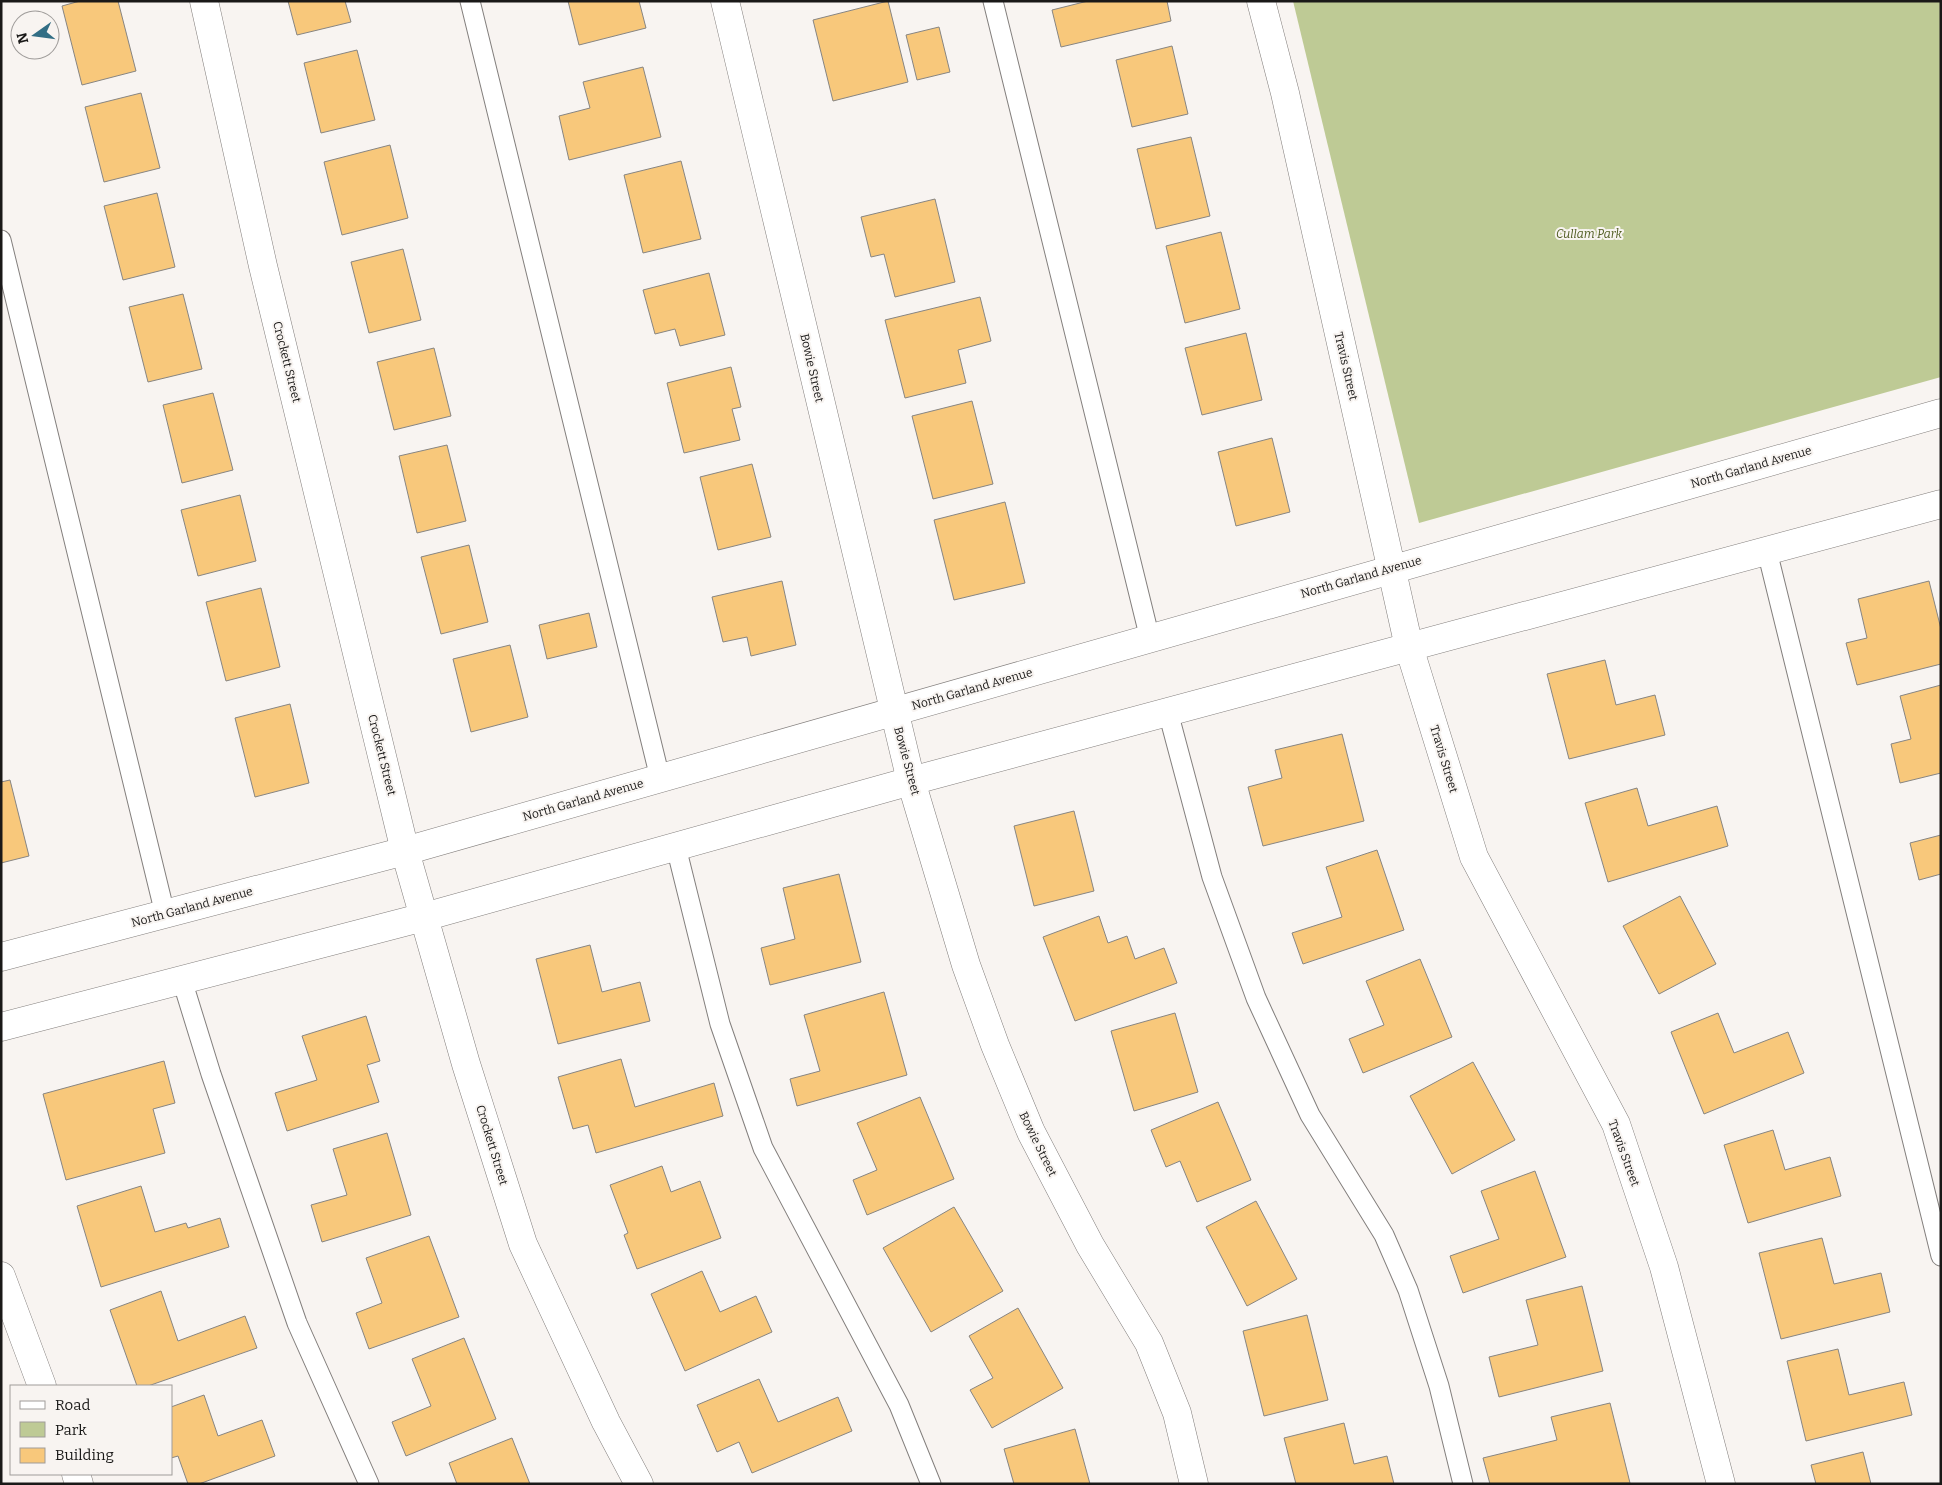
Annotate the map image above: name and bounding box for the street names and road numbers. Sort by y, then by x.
street label: Crockett Street [270,320,304,405]
street label: Travis Street [1331,330,1361,402]
street label: Bowie Street [797,332,827,404]
street label: North Garland Avenue [1689,443,1813,491]
street label: North Garland Avenue [1299,553,1423,601]
street label: North Garland Avenue [910,665,1034,713]
street label: Crockett Street [365,713,399,798]
street label: Travis Street [1427,724,1461,795]
street label: Bowie Street [891,725,923,797]
street label: North Garland Avenue [521,776,645,824]
street label: North Garland Avenue [130,884,254,930]
street label: Crockett Street [473,1103,511,1187]
street label: Bowie Street [1016,1109,1060,1179]
street label: Travis Street [1605,1118,1643,1189]

